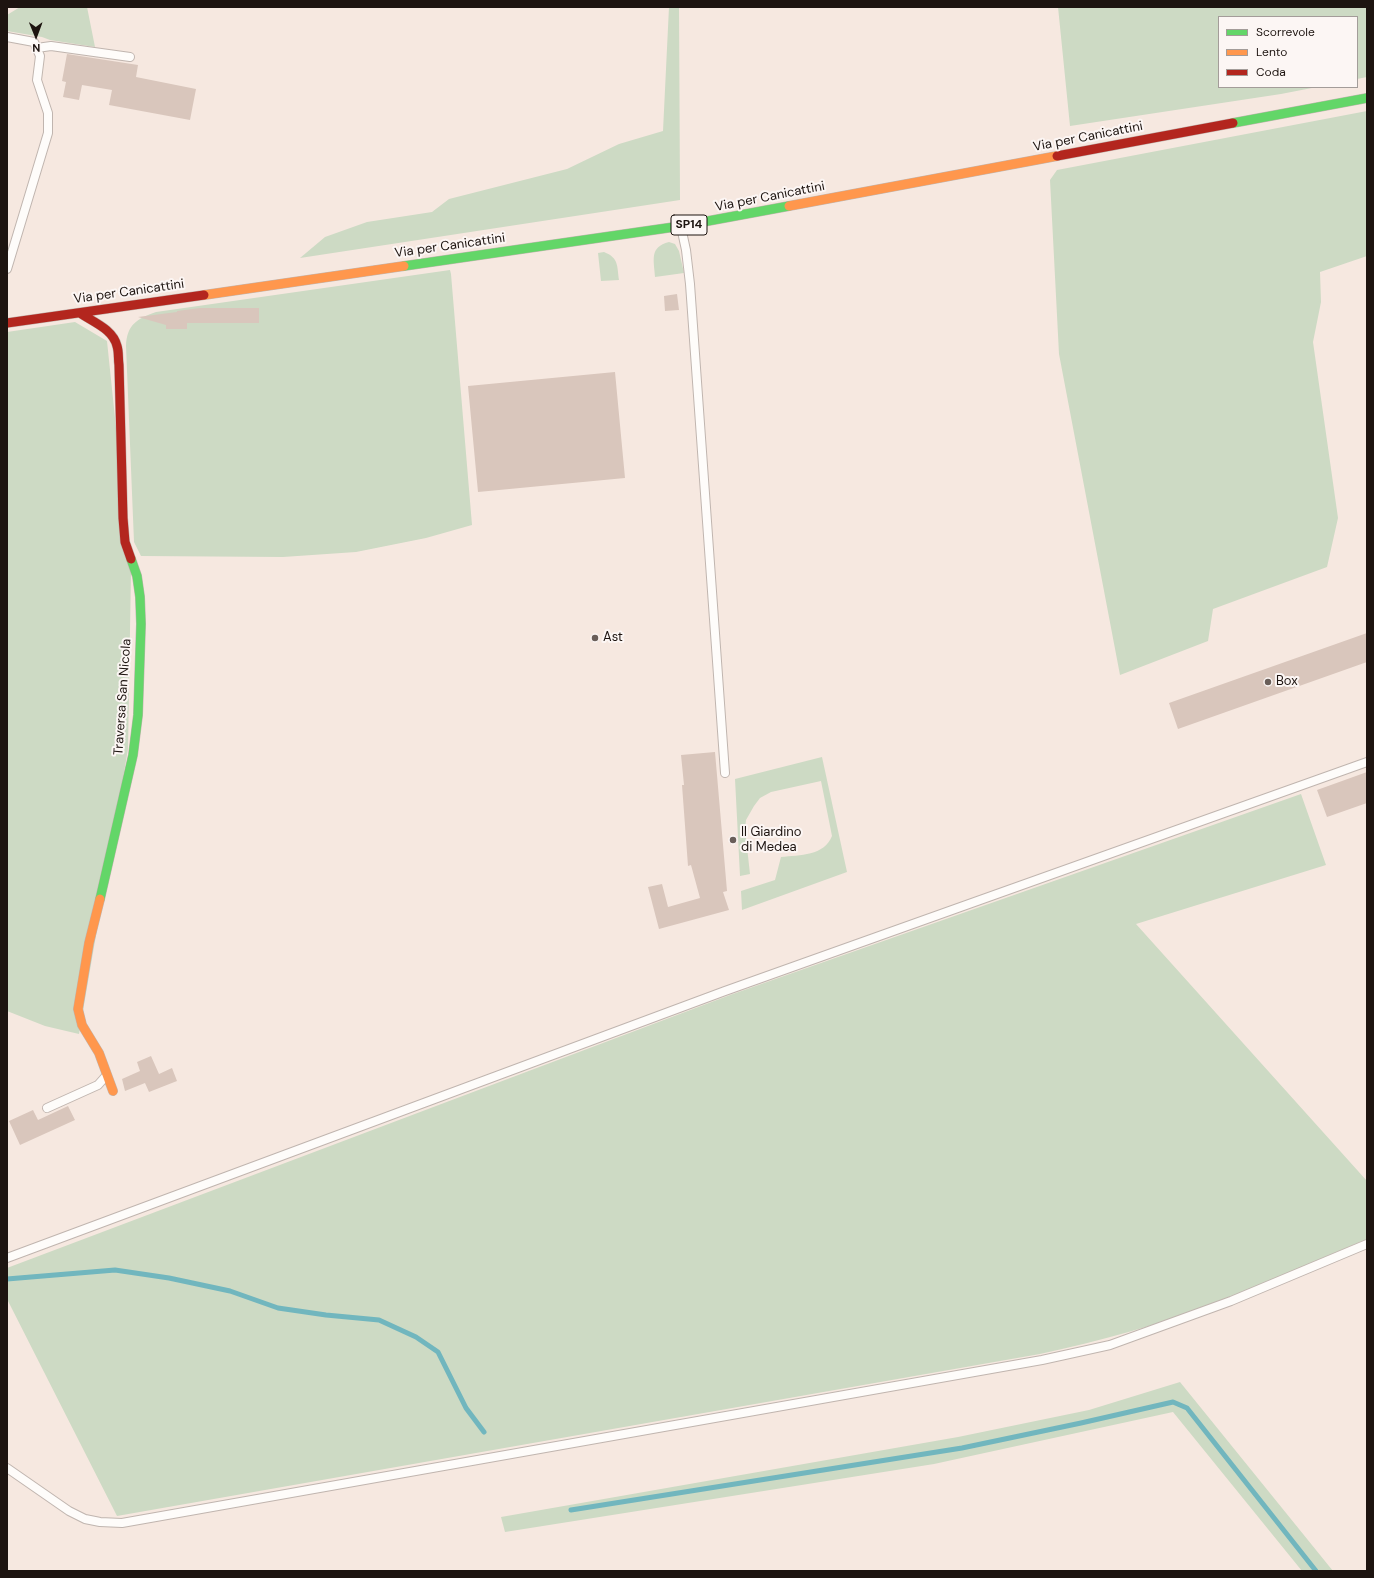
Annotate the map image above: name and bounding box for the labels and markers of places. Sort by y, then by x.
place label: Ast [603,630,623,646]
marker: Ast [590,633,600,643]
place label: Box [1276,674,1298,690]
marker: Box [1263,677,1273,687]
place label: Il Giardino di Medea [741,825,801,856]
marker: Il Giardino di Medea [728,835,738,845]

